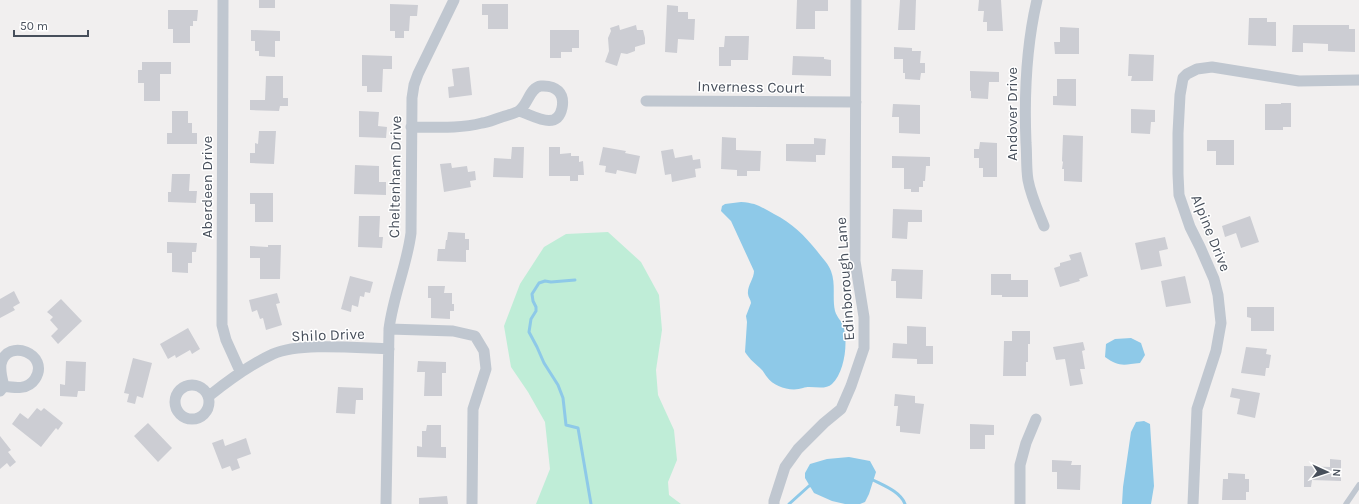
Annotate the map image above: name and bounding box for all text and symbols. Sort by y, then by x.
scale bar [14,12,88,38]
text: 50 m [20,19,48,33]
street label: Andover Drive [1003,67,1021,161]
street label: Inverness Court [697,77,805,97]
street label: Cheltenham Drive [385,116,405,238]
street label: Aberdeen Drive [198,136,216,238]
street label: Alpine Drive [1187,192,1235,274]
street label: Edinborough Lane [832,217,858,341]
street label: Shilo Drive [291,325,365,345]
north arrow [1307,452,1347,492]
text: N [1330,468,1343,477]

